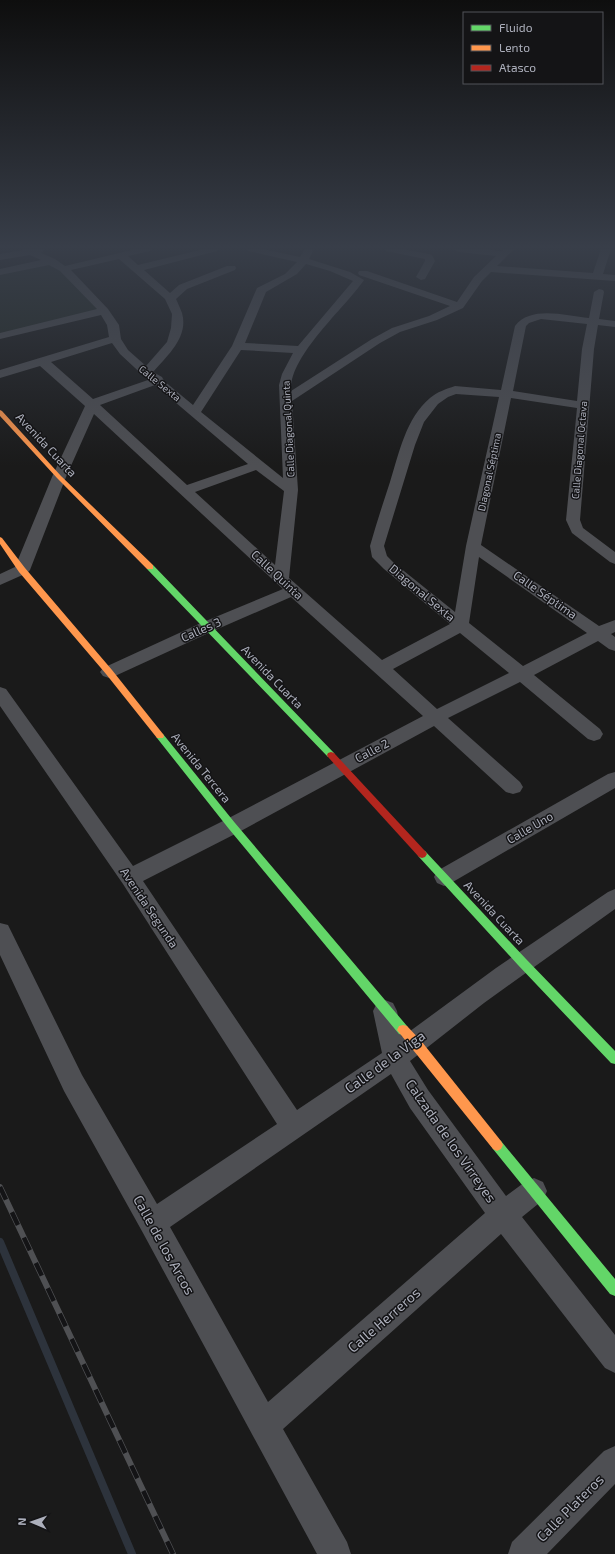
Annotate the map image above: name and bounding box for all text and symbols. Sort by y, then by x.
legend [463,12,603,84]
text: Fluido [499,20,533,34]
text: Lento [499,40,530,54]
text: Atasco [499,60,536,74]
street label: Calle Sexta [137,363,183,403]
street label: Calle Diagonal Quinta [279,380,297,478]
street label: Calle Diagonal Octava [569,400,589,500]
street label: Avenida Cuarta [14,409,80,479]
street label: Diagonal Séptima [475,432,503,512]
street label: Calle Quinta [248,547,306,603]
street label: Diagonal Sexta [387,561,458,624]
street label: Calle Séptima [511,567,580,621]
street label: Calles 3 [178,614,223,644]
street label: Avenida Cuarta [239,642,306,711]
street label: Avenida Tercera [169,729,234,805]
street label: Calle 2 [352,735,391,765]
street label: Calle Uno [504,808,555,846]
street label: Avenida Segunda [118,865,182,950]
street label: Avenida Cuarta [462,877,528,947]
street label: Calle de la Viga [341,1027,428,1096]
street label: Calzada de los Virreyes [402,1076,500,1206]
street label: Calle de los Arcos [130,1192,199,1298]
street label: Calle Herreros [344,1284,423,1356]
street label: Calle Plateros [532,1470,607,1545]
north arrow [12,1502,52,1542]
text: N [15,1517,28,1526]

